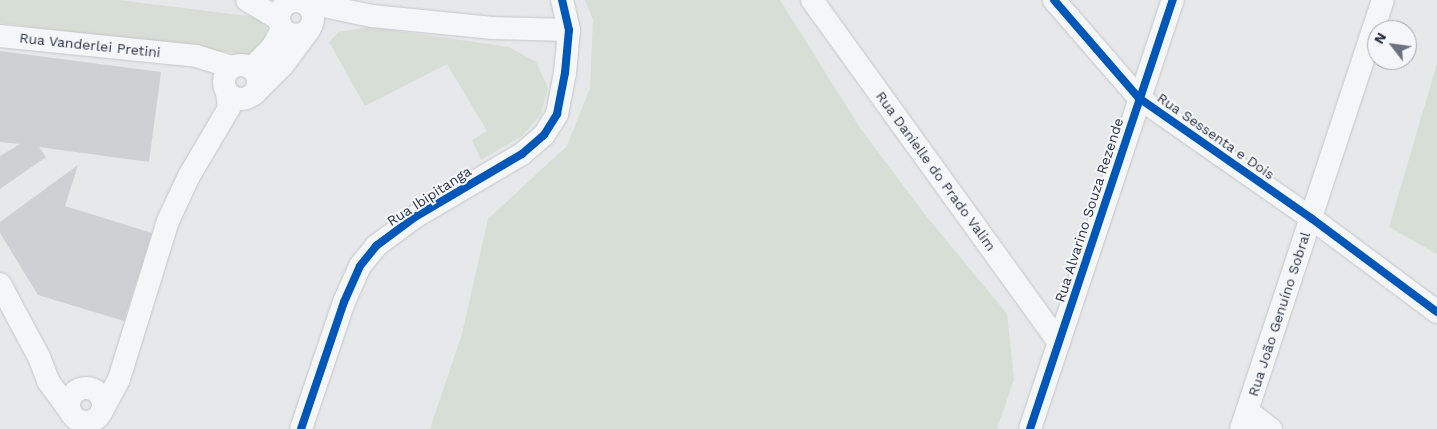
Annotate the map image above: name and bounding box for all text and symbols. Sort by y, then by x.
north arrow [1367,20,1417,70]
street label: Rua Vanderlei Pretini [18,29,162,61]
text: N [1370,30,1389,46]
street label: Rua Danielle do Prado Valim [872,88,1000,254]
street label: Rua Sessenta e Dois [1154,89,1278,183]
street label: Rua Alvarino Souza Rezende [1051,115,1127,305]
street label: Rua Ibipitanga [384,162,474,230]
street label: Rua João Genuíno Sobral [1244,229,1314,399]

